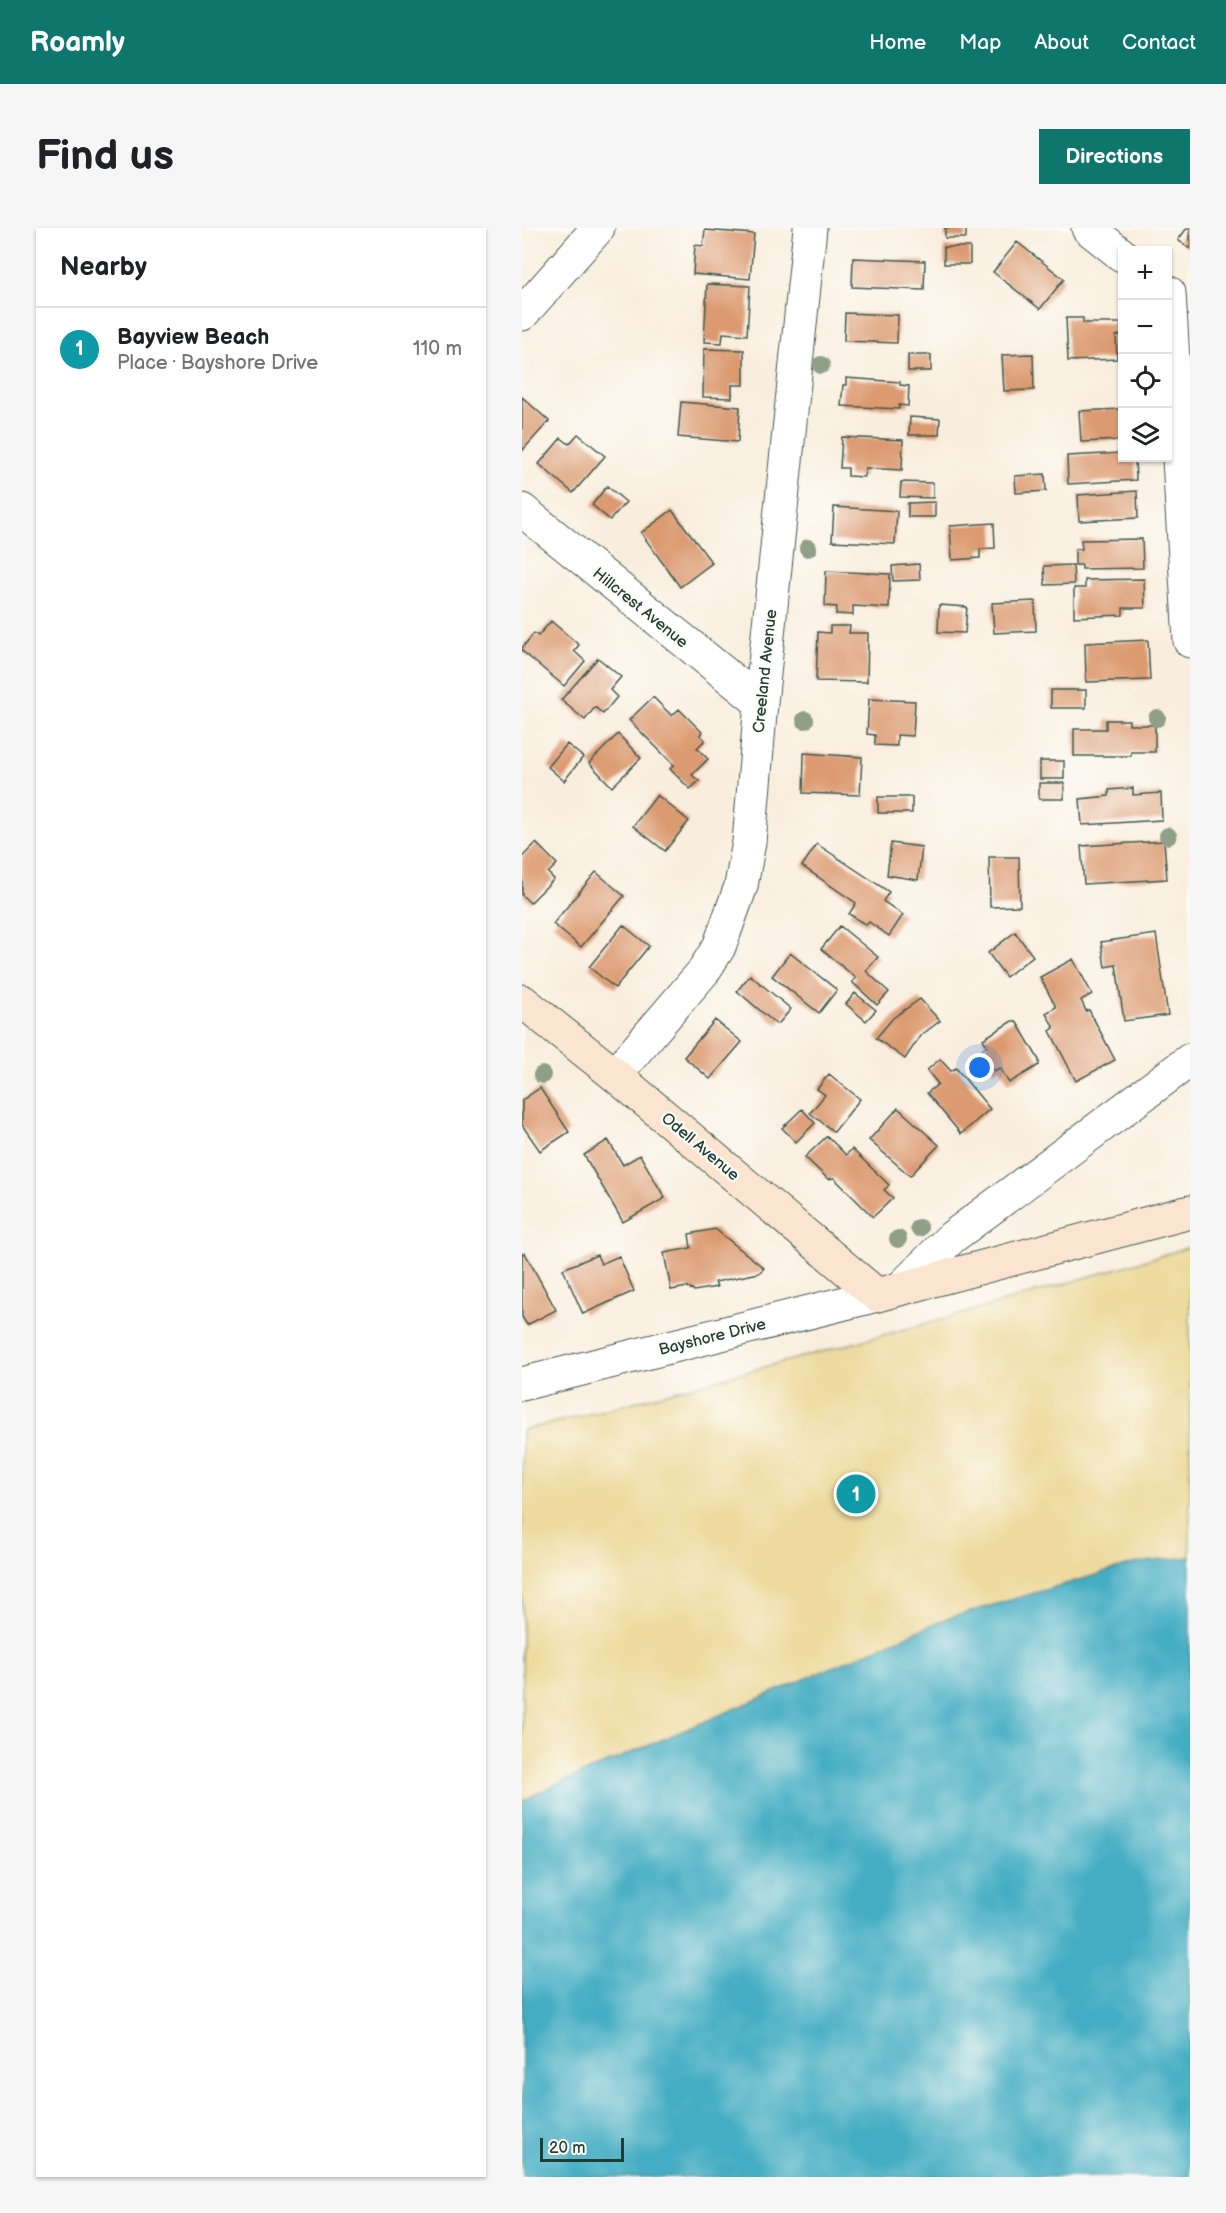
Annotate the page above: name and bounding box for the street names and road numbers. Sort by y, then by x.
street label: Hillcrest Avenue [589,564,692,653]
street label: Creeland Avenue [750,608,782,734]
street label: Odell Avenue [657,1109,743,1186]
street label: Bayshore Drive [657,1315,768,1360]

